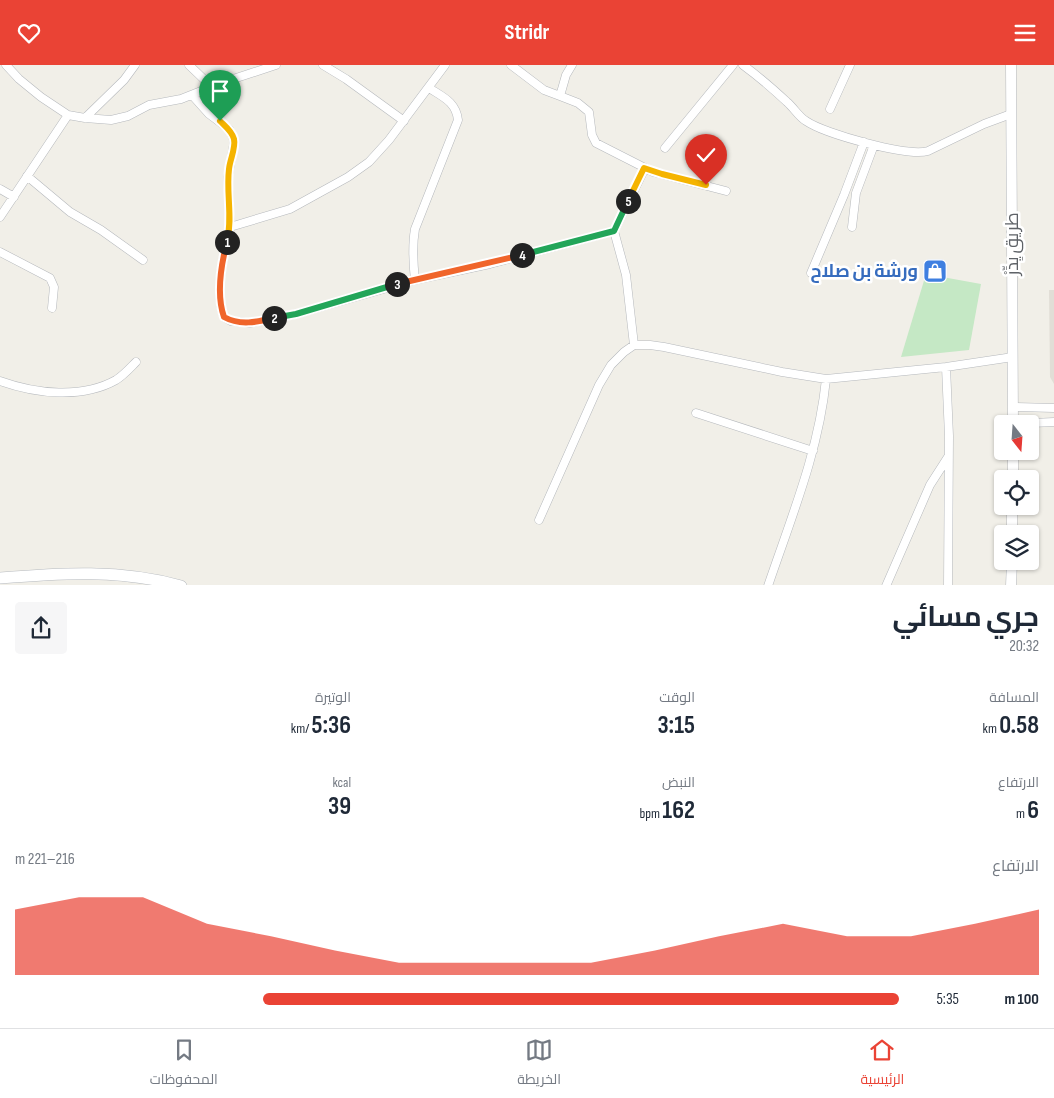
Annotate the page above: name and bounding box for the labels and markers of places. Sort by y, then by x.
pin [199,70,241,121]
pin [685,134,727,185]
pin: 5 [616,189,640,213]
pin: 1 [214,229,240,255]
pin: 4 [510,243,534,267]
shop icon: ورشة بن صلاح [922,258,948,284]
place label: ورشة بن صلاح [810,261,918,283]
pin: 3 [384,271,410,297]
pin: 2 [262,305,286,331]

